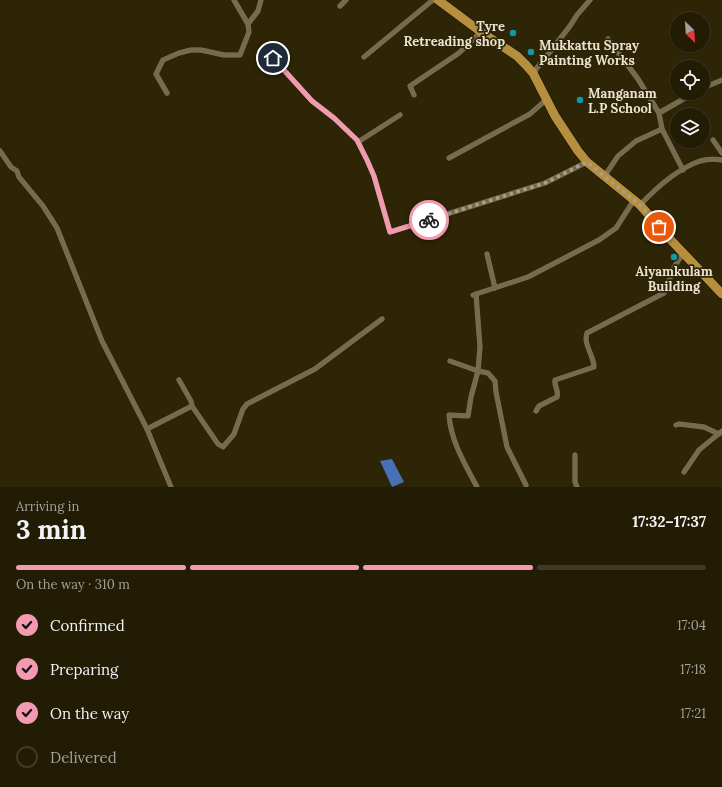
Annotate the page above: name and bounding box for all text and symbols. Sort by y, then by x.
north arrow [670,12,710,52]
map controls [670,12,710,148]
place label: Tyre Retreading shop [403,18,505,50]
marker: Tyre Retreading shop [508,28,518,38]
place label: Mukkattu Spray Painting Works [539,37,640,69]
pin [256,41,290,75]
icon: home [262,47,284,69]
marker: Mukkattu Spray Painting Works [526,47,536,57]
button: locate [670,60,710,100]
place label: Manganam L.P School [588,85,657,117]
marker: Manganam L.P School [575,95,585,105]
button: layers [670,108,710,148]
courier [409,200,449,240]
icon: bike [418,209,440,231]
pin [642,210,676,244]
icon: bag [648,216,670,238]
marker: Aiyamkulam Building [669,252,679,262]
place label: Aiyamkulam Building [635,263,713,295]
text: Arriving in [16,498,79,515]
text: 17:32–17:37 [632,512,706,531]
text: 3 min [16,513,86,546]
text: On the way · 310 m [16,576,130,593]
icon: check [16,614,38,636]
text: Confirmed [50,616,125,635]
text: 17:04 [677,617,706,634]
icon: check [16,658,38,680]
text: Preparing [50,660,118,679]
text: 17:18 [680,661,706,678]
icon: check [16,702,38,724]
text: On the way [50,704,129,723]
text: 17:21 [680,705,706,722]
text: Delivered [50,748,117,767]

